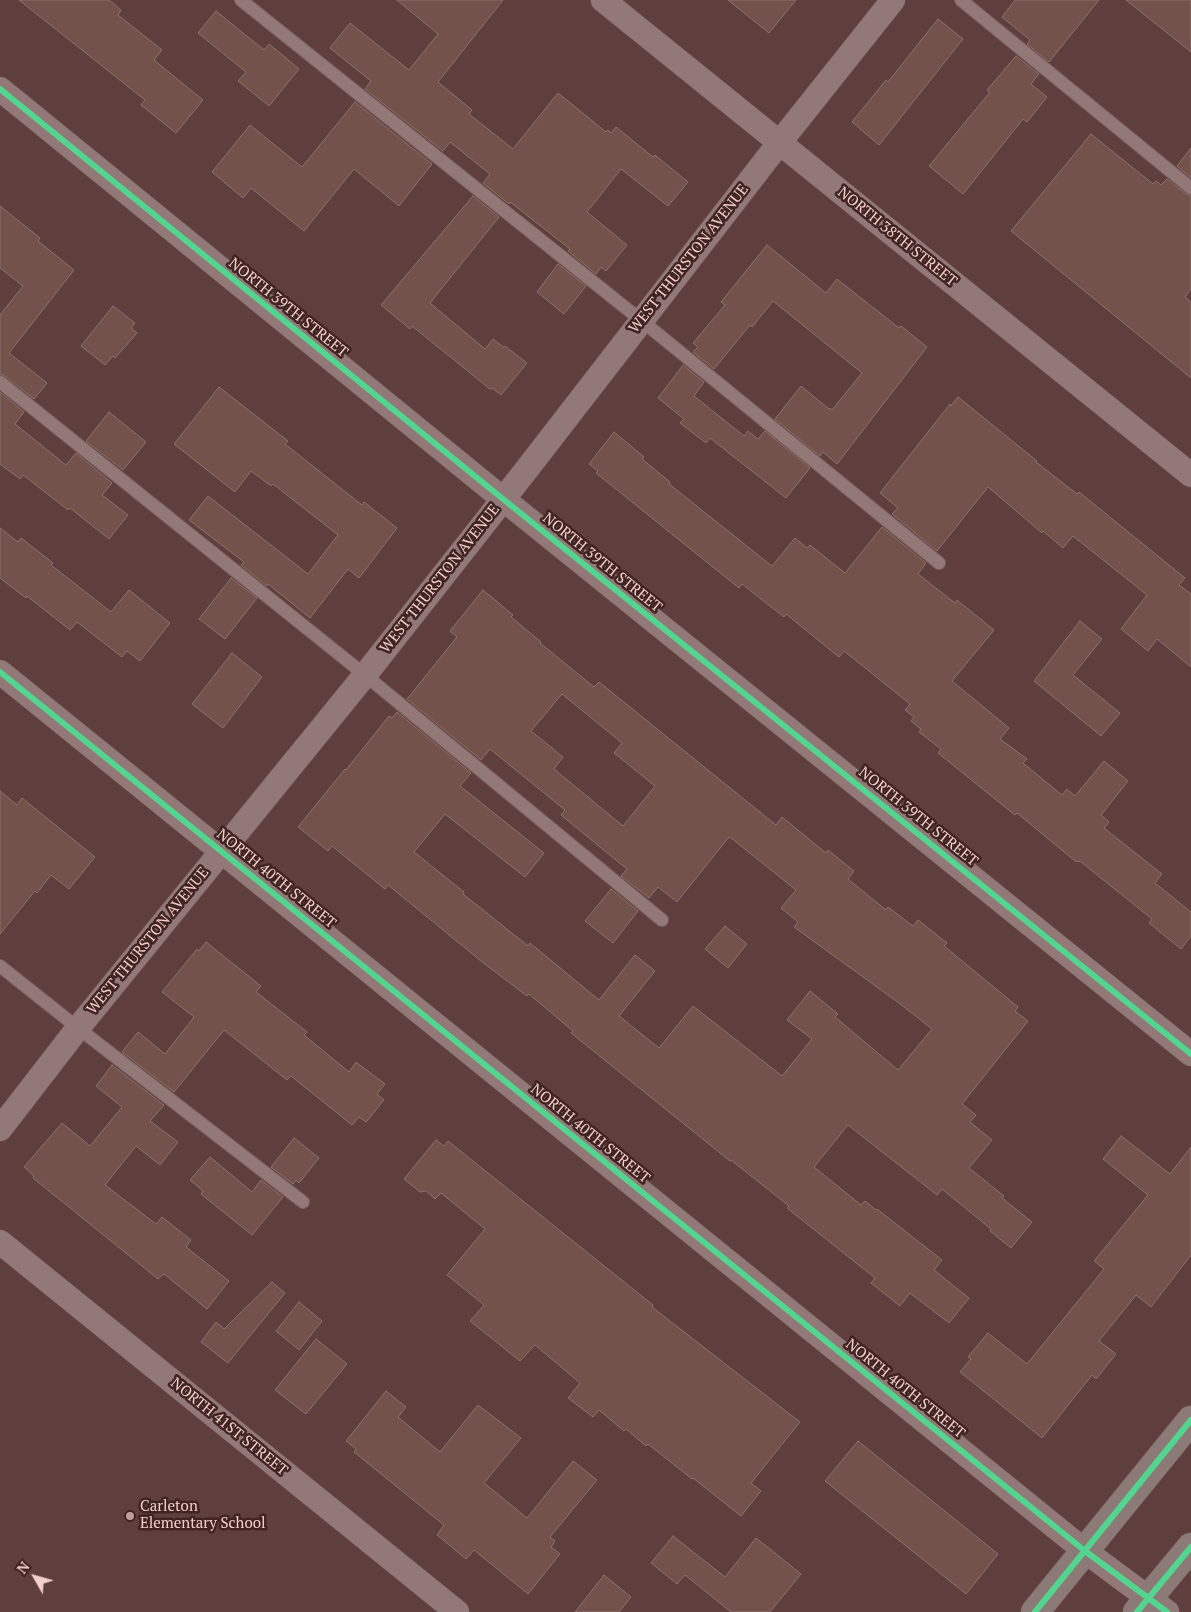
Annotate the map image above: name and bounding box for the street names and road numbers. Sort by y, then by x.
street label: WEST THURSTON AVENUE [625,181,753,337]
street label: NORTH 38TH STREET [834,183,960,291]
street label: NORTH 39TH STREET [225,254,351,362]
street label: WEST THURSTON AVENUE [376,501,504,657]
street label: NORTH 39TH STREET [539,509,665,617]
street label: NORTH 39TH STREET [855,763,981,871]
street label: NORTH 40TH STREET [213,825,339,933]
street label: WEST THURSTON AVENUE [83,864,213,1018]
street label: NORTH 40TH STREET [527,1080,653,1188]
street label: NORTH 40TH STREET [842,1335,968,1443]
street label: NORTH 41ST STREET [167,1374,291,1480]

